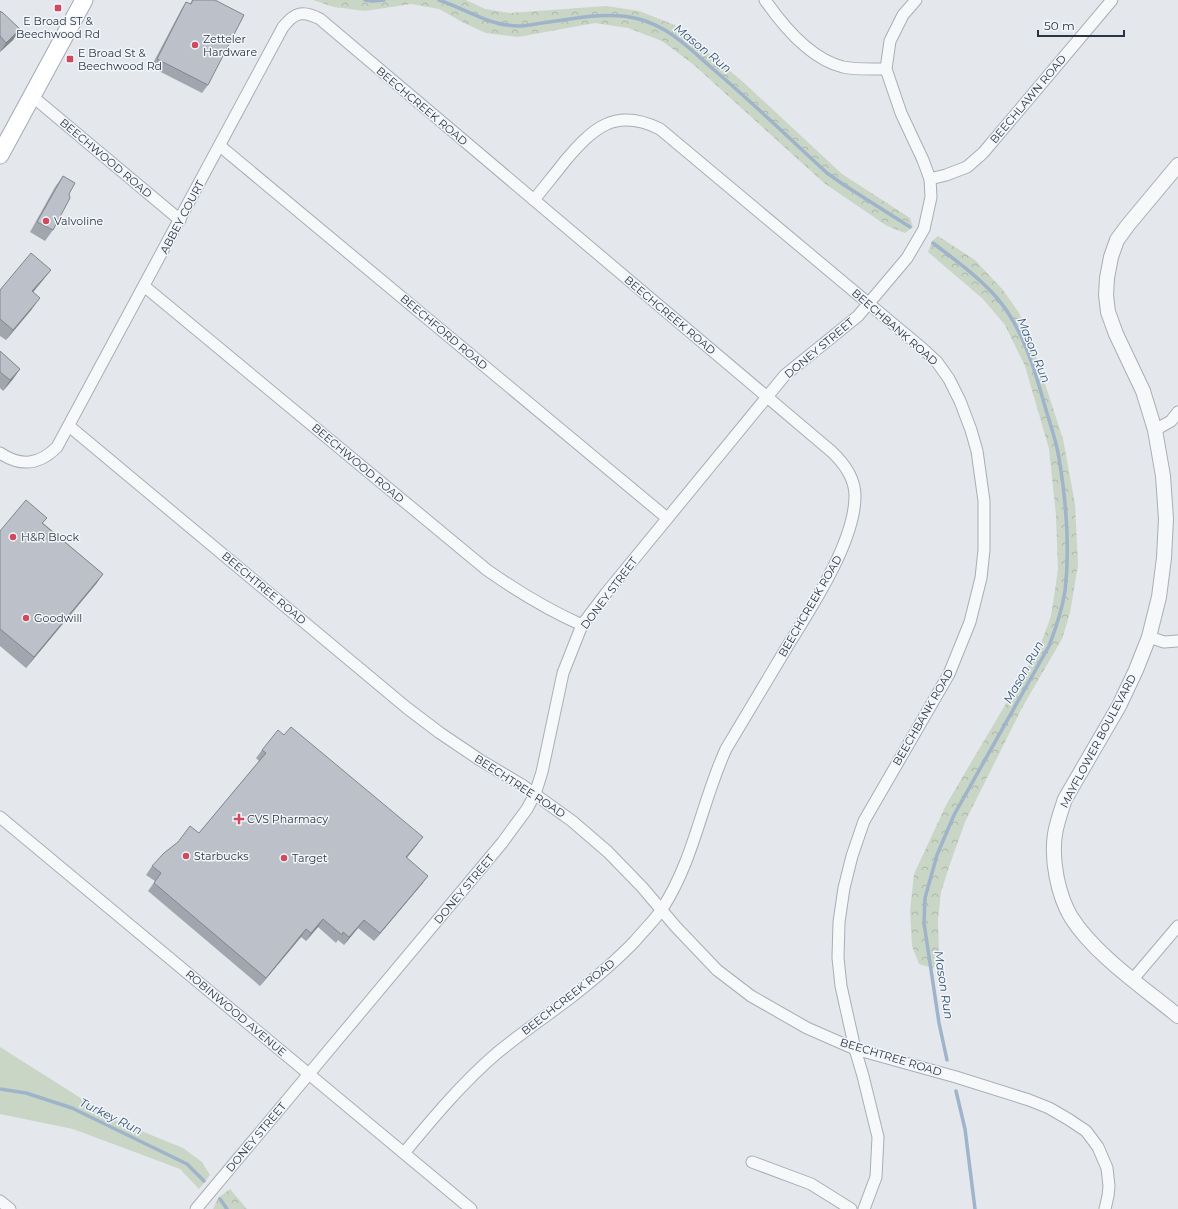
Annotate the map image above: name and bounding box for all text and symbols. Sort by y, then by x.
marker: E Broad ST & Beechwood Rd [53,3,63,13]
scale bar [1038,12,1124,38]
place label: E Broad ST & Beechwood Rd [16,14,100,41]
text: 50 m [1044,18,1075,33]
water label: Mason Run [671,20,735,76]
place label: Zetteler Hardware [203,32,257,59]
marker: Zetteler Hardware [190,40,200,50]
place label: E Broad St & Beechwood Rd [78,46,162,73]
street label: BEECHLAWN ROAD [987,52,1069,146]
marker: E Broad St & Beechwood Rd [65,54,75,64]
street label: BEECHCREEK ROAD [373,64,471,148]
street label: BEECHWOOD ROAD [57,115,155,201]
street label: ABBEY COURT [157,177,208,256]
place label: Valvoline [54,214,104,228]
marker: Valvoline [41,216,51,226]
street label: BEECHCREEK ROAD [621,273,719,357]
street label: BEECHBANK ROAD [849,286,941,368]
street label: BEECHFORD ROAD [397,291,491,373]
street label: DONEY STREET [781,314,857,381]
water label: Mason Run [1014,315,1054,385]
street label: BEECHWOOD ROAD [309,420,407,506]
place label: H&R Block [21,530,79,544]
marker: H&R Block [8,532,18,542]
street label: BEECHTREE ROAD [219,549,309,627]
street label: BEECHCREEK ROAD [775,553,845,659]
street label: DONEY STREET [577,554,641,632]
place label: Goodwill [34,611,82,625]
marker: Goodwill [21,613,31,623]
water label: Mason Run [1000,638,1046,706]
street label: BEECHBANK ROAD [890,666,956,768]
street label: MAYFLOWER BOULEVARD [1057,672,1139,810]
street label: BEECHTREE ROAD [472,751,568,821]
place label: CVS Pharmacy [247,812,328,826]
marker: CVS Pharmacy [234,814,244,824]
place label: Starbucks [194,849,249,863]
marker: Starbucks [181,851,191,861]
place label: Target [292,851,328,865]
street label: DONEY STREET [431,851,498,927]
marker: Target [279,853,289,863]
water label: Mason Run [931,950,957,1020]
street label: BEECHCREEK ROAD [518,956,618,1038]
street label: ROBINWOOD AVENUE [183,967,289,1059]
street label: BEECHTREE ROAD [838,1035,944,1079]
water label: Turkey Run [77,1094,145,1138]
street label: DONEY STREET [223,1099,290,1175]

